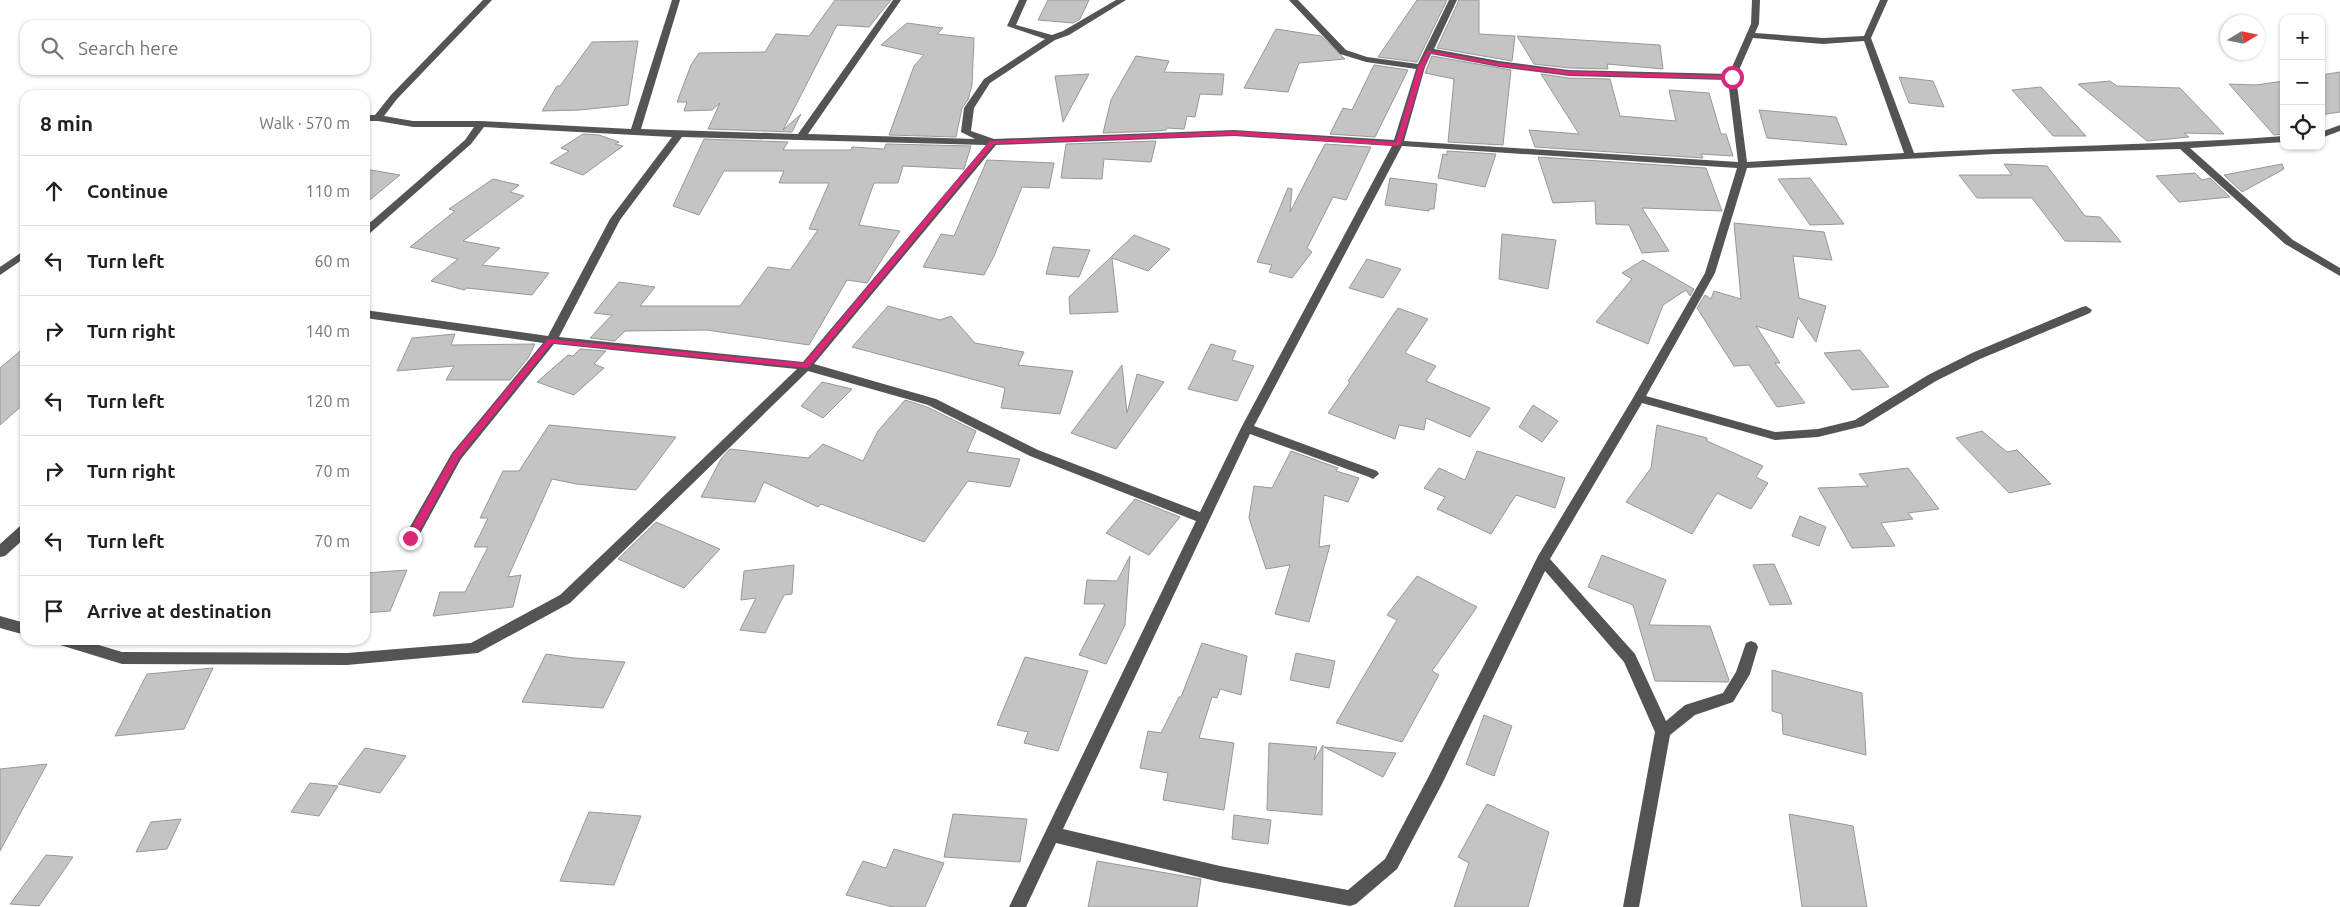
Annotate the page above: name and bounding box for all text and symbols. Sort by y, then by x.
north arrow [2220,15,2265,60]
map controls [2280,15,2325,150]
button: + [2280,15,2325,60]
search box [20,20,370,75]
icon: search [38,34,66,62]
text: Search here [78,37,178,59]
button: − [2280,60,2325,105]
route start [1721,66,1744,89]
button: locate [2280,105,2325,150]
text: 8 min [40,111,93,135]
text: Walk · 570 m [259,114,350,132]
icon: ahead [40,177,68,205]
text: Continue [87,180,168,202]
text: 110 m [305,182,350,200]
icon: left [40,247,68,275]
text: Turn left [87,250,165,272]
text: 60 m [314,252,350,270]
icon: right [40,317,68,345]
text: Turn right [87,320,175,342]
text: 140 m [305,322,350,340]
icon: left [40,387,68,415]
text: Turn left [87,390,165,412]
text: 120 m [305,392,350,410]
icon: right [40,457,68,485]
text: Turn right [87,460,175,482]
text: 70 m [314,462,350,480]
icon: left [40,527,68,555]
route end [399,527,422,550]
text: Turn left [87,530,165,552]
text: 70 m [314,532,350,550]
icon: arrive [40,597,68,625]
text: Arrive at destination [87,600,272,622]

